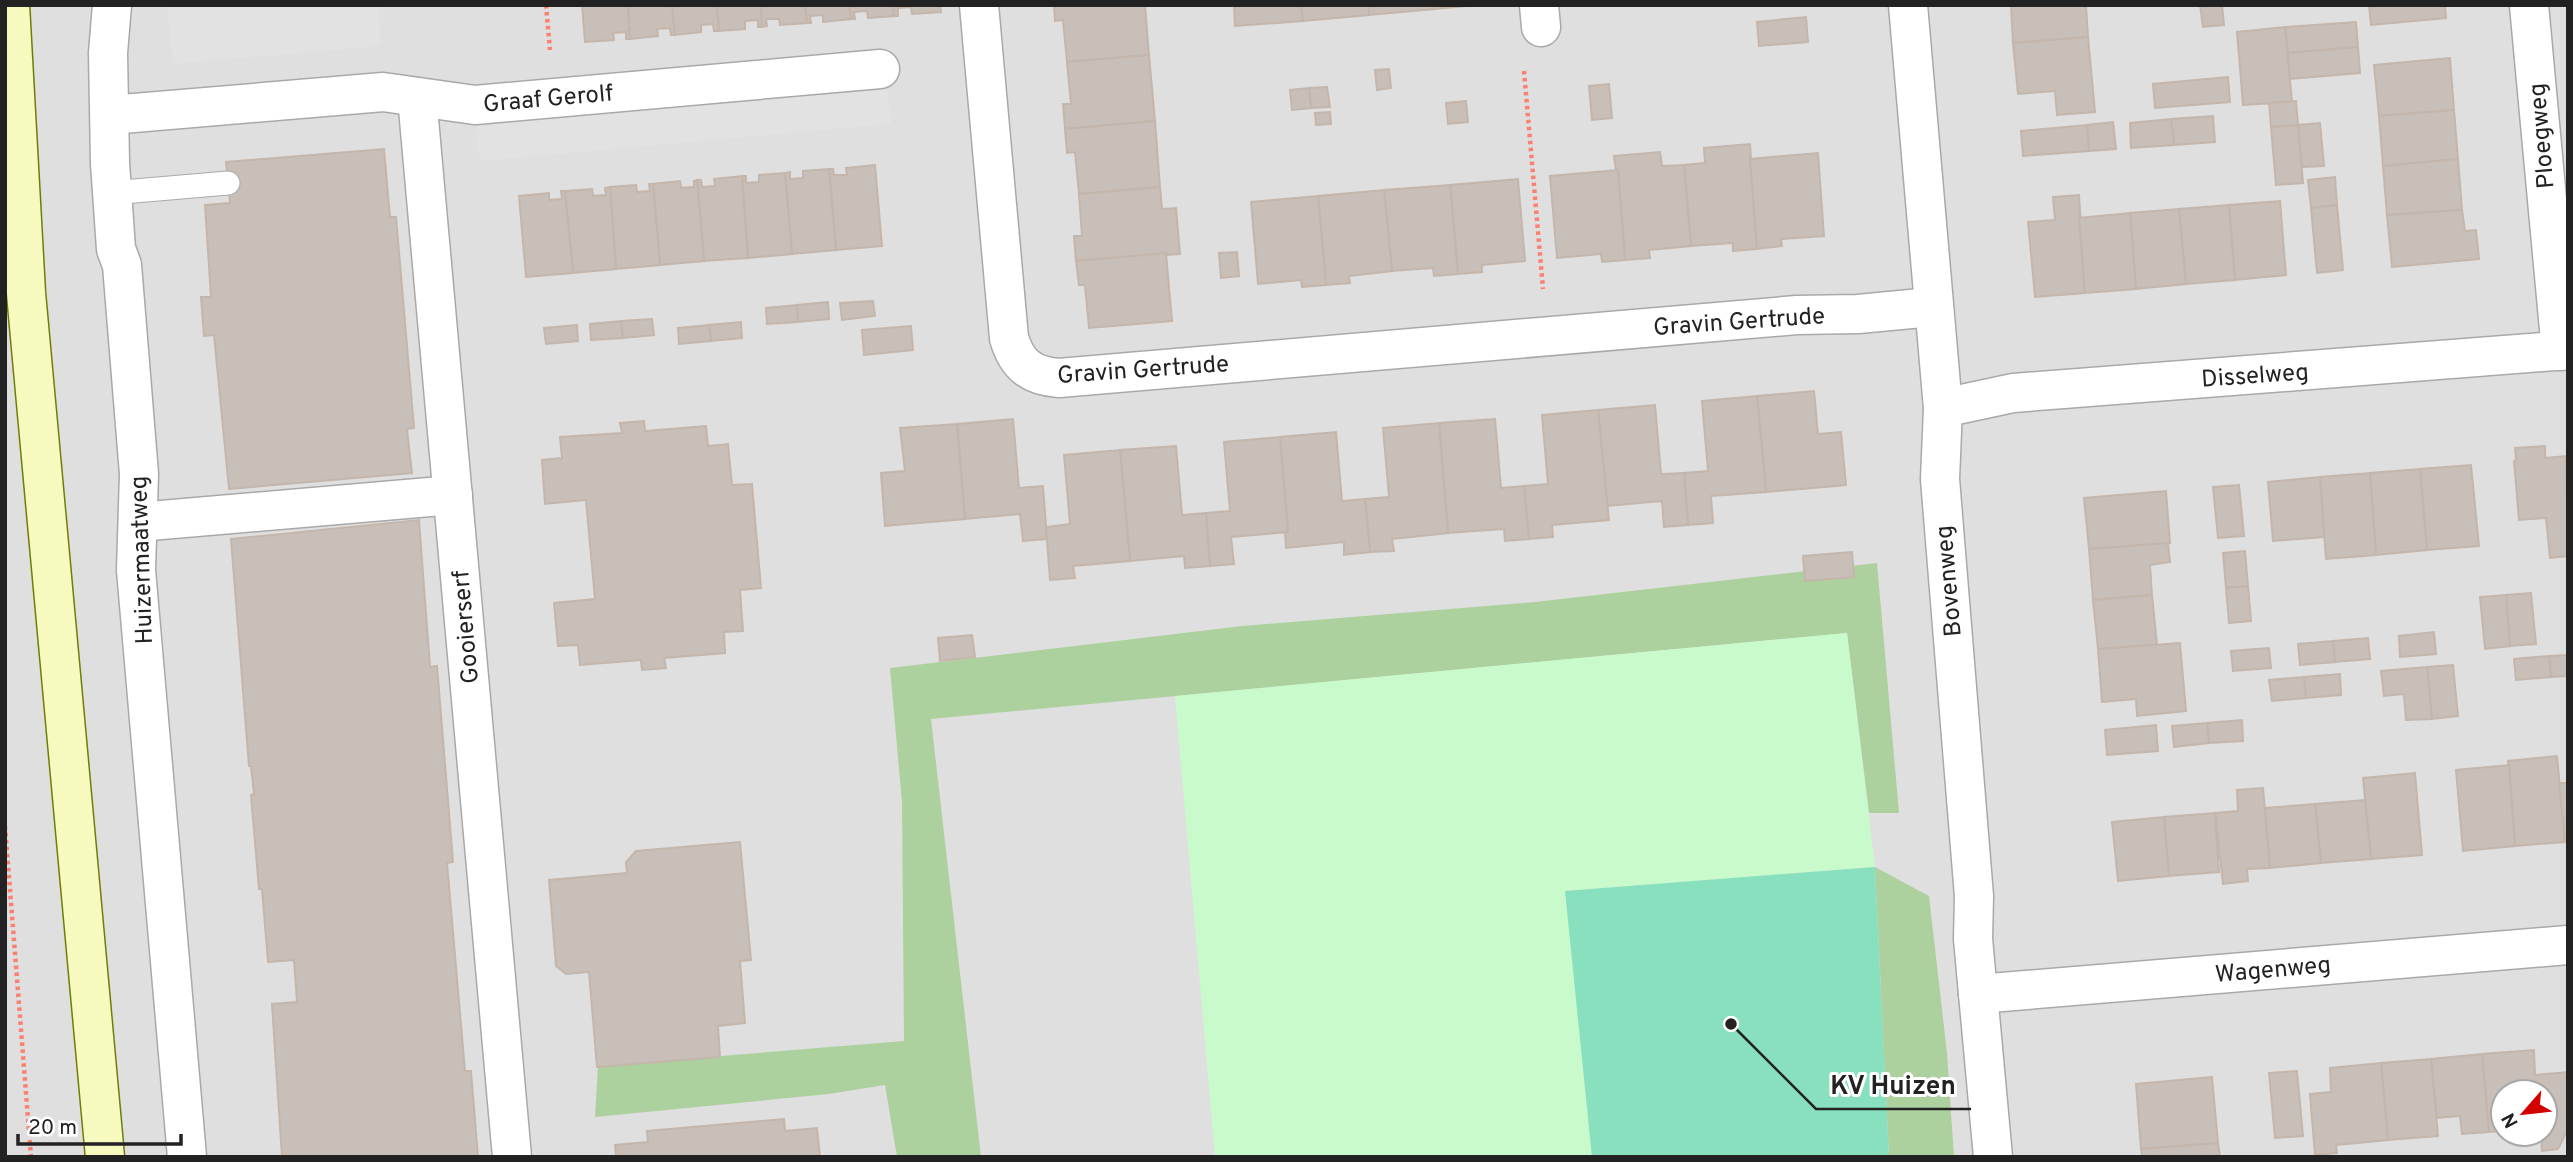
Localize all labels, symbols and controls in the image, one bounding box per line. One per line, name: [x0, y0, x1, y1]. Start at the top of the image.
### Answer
street label: Graaf Gerolf: [482, 79, 614, 121]
street label: Ploegweg: [2523, 82, 2563, 190]
street label: Gravin Gertrude: [1652, 302, 1826, 344]
street label: Gravin Gertrude: [1056, 350, 1230, 392]
street label: Disselweg: [2200, 358, 2310, 396]
street label: Huizermaatweg: [125, 475, 161, 645]
street label: Bovenweg: [1930, 524, 1970, 638]
street label: Gooierserf: [447, 569, 487, 685]
street label: Wagenweg: [2214, 951, 2332, 991]
callout: KV Huizen: [1816, 1062, 1971, 1109]
text: KV Huizen: [1830, 1071, 1956, 1104]
north arrow: [2489, 1078, 2559, 1148]
scale bar: [18, 1102, 180, 1146]
text: N: [2497, 1108, 2525, 1132]
text: 20 m: [28, 1115, 77, 1142]

